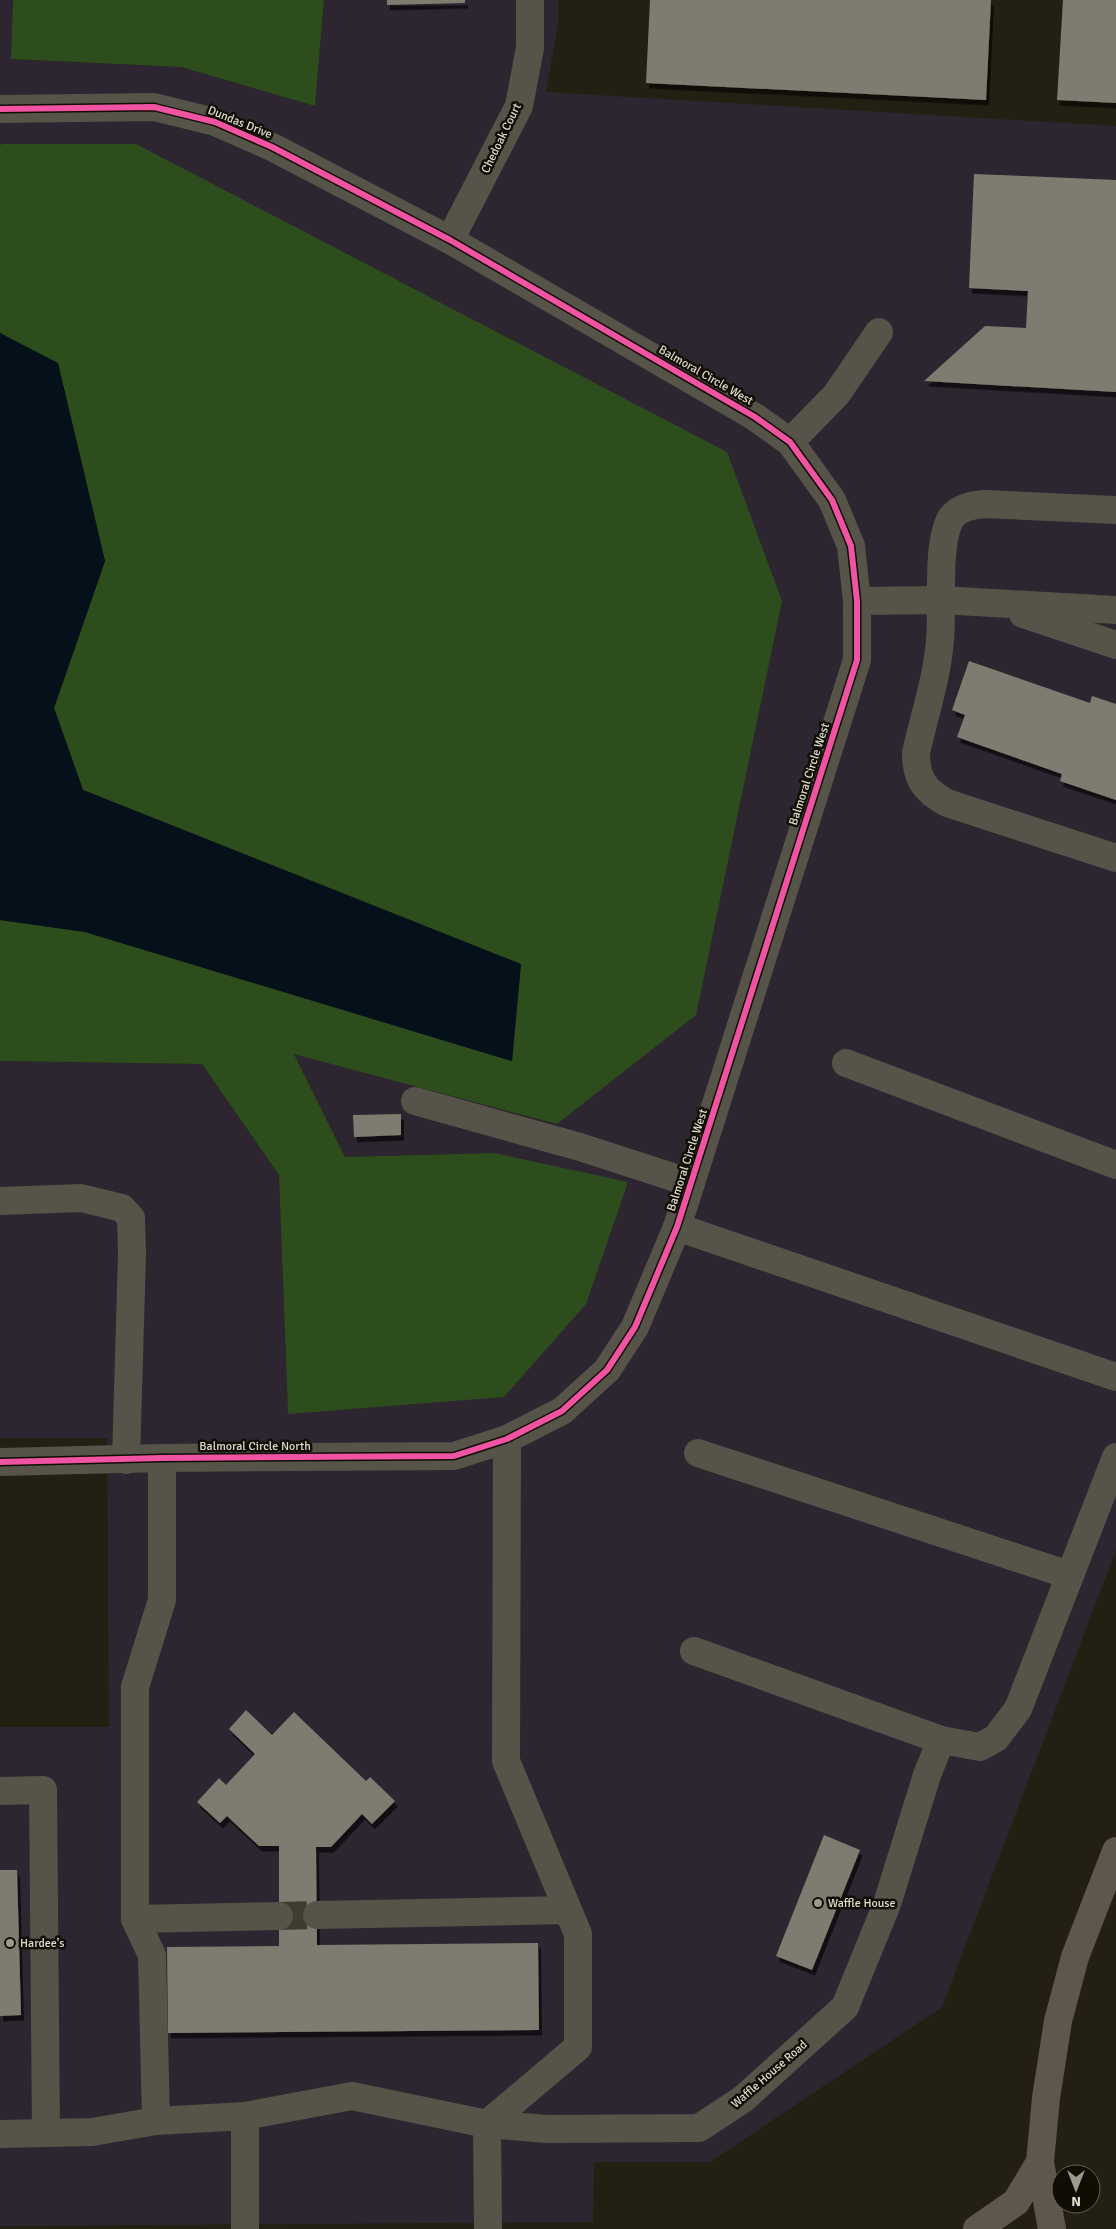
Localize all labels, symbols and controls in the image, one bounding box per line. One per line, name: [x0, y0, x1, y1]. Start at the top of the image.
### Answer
street label: Chedoak Court: [478, 101, 525, 176]
street label: Dundas Drive: [205, 103, 274, 142]
street label: Balmoral Circle West: [656, 342, 756, 409]
street label: Balmoral Circle West: [786, 721, 833, 827]
street label: Balmoral Circle West: [664, 1107, 711, 1213]
street label: Balmoral Circle North: [199, 1439, 311, 1454]
place label: Waffle House: [828, 1896, 896, 1911]
marker: Waffle House: [812, 1897, 824, 1909]
place label: Hardee's: [20, 1936, 65, 1951]
marker: Hardee's: [4, 1937, 16, 1949]
street label: Waffle House Road: [728, 2037, 810, 2112]
north arrow: [1051, 2164, 1101, 2214]
text: N: [1071, 2193, 1081, 2210]

